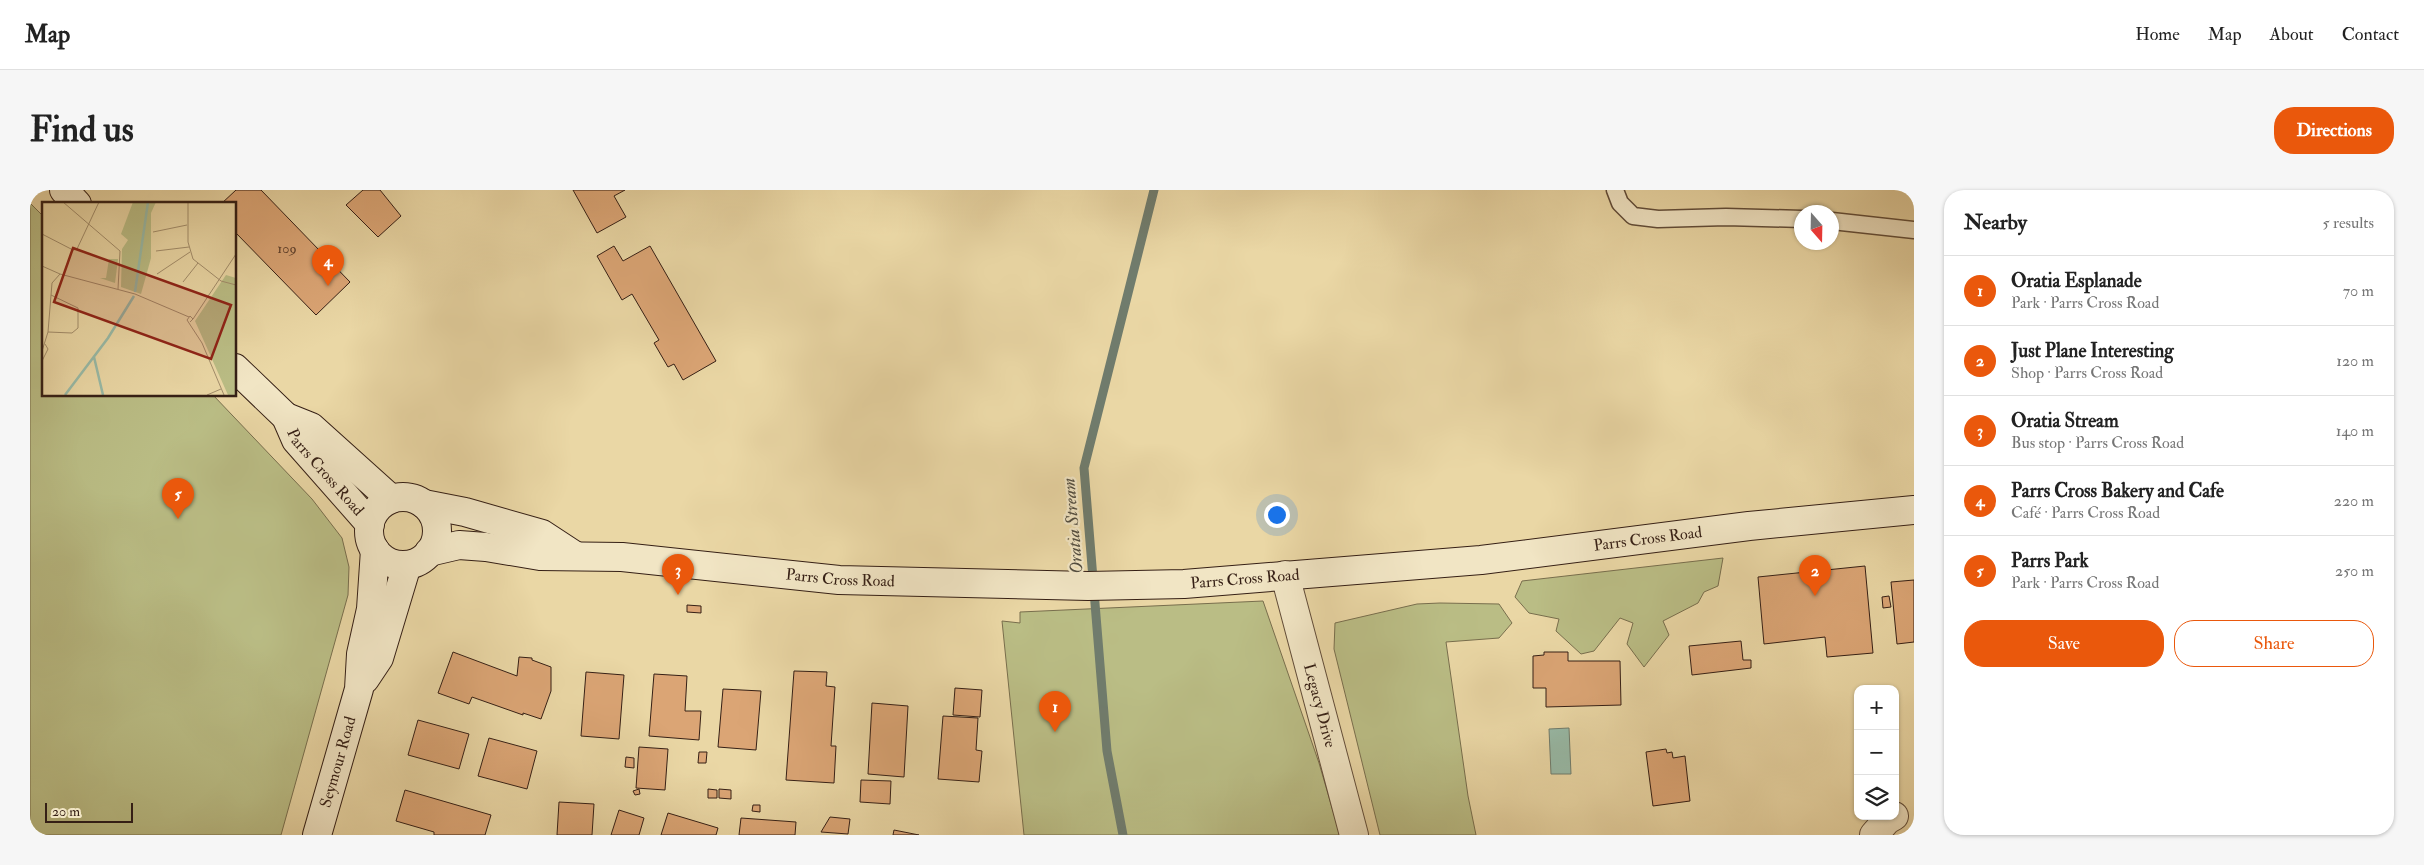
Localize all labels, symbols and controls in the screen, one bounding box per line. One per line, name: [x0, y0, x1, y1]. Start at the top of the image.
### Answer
text: Map: [25, 19, 70, 50]
text: Home: [2135, 23, 2180, 46]
text: Map: [2208, 23, 2242, 46]
text: About: [2270, 23, 2314, 46]
text: Contact: [2342, 23, 2399, 46]
button: Directions: [2274, 107, 2394, 154]
text: Find us: [30, 108, 134, 152]
inset map: [42, 202, 236, 396]
north arrow: [1794, 205, 1839, 250]
text: Nearby: [1964, 209, 2027, 236]
text: 5 results: [2323, 213, 2374, 233]
house number: 109: [277, 240, 297, 257]
pin: 4: [312, 245, 344, 286]
text: Oratia Esplanade: [2011, 269, 2142, 293]
text: 1: [1977, 281, 1983, 301]
text: 70 m: [2343, 281, 2374, 301]
text: Park · Parrs Cross Road: [2011, 293, 2159, 313]
text: Just Plane Interesting: [2011, 339, 2174, 363]
text: 2: [1976, 351, 1984, 371]
text: 120 m: [2336, 351, 2374, 371]
text: Shop · Parrs Cross Road: [2011, 363, 2163, 383]
text: Oratia Stream: [2011, 409, 2119, 433]
text: 3: [1977, 421, 1983, 441]
text: 140 m: [2336, 421, 2374, 441]
street label: Parrs Cross Road: [282, 425, 368, 520]
text: Bus stop · Parrs Cross Road: [2011, 433, 2184, 453]
water label: Oratia Stream: [1057, 477, 1089, 575]
pin: 5: [162, 478, 194, 519]
text: Parrs Cross Bakery and Cafe: [2011, 479, 2224, 503]
text: 4: [1976, 491, 1984, 511]
text: 220 m: [2334, 491, 2374, 511]
your location: [1264, 502, 1290, 528]
text: Café · Parrs Cross Road: [2011, 503, 2160, 523]
street label: Parrs Cross Road: [1592, 522, 1703, 556]
text: Parrs Park: [2011, 549, 2089, 573]
pin: 3: [662, 554, 694, 595]
pin: 2: [1799, 555, 1831, 596]
text: 5: [1976, 561, 1984, 581]
text: 250 m: [2335, 561, 2374, 581]
street label: Parrs Cross Road: [785, 564, 895, 591]
street label: Parrs Cross Road: [1190, 565, 1300, 593]
text: Park · Parrs Cross Road: [2011, 573, 2159, 593]
button: Save: [1964, 620, 2164, 667]
button: Share: [2174, 620, 2374, 667]
street label: Legacy Drive: [1299, 661, 1340, 750]
map controls: [1854, 685, 1899, 820]
button: +: [1854, 685, 1899, 730]
pin: 1: [1039, 691, 1071, 732]
street label: Seymour Road: [315, 714, 361, 810]
button: −: [1854, 730, 1899, 775]
button: layers: [1854, 775, 1899, 820]
scale bar: [45, 800, 132, 823]
text: 20 m: [52, 803, 80, 820]

